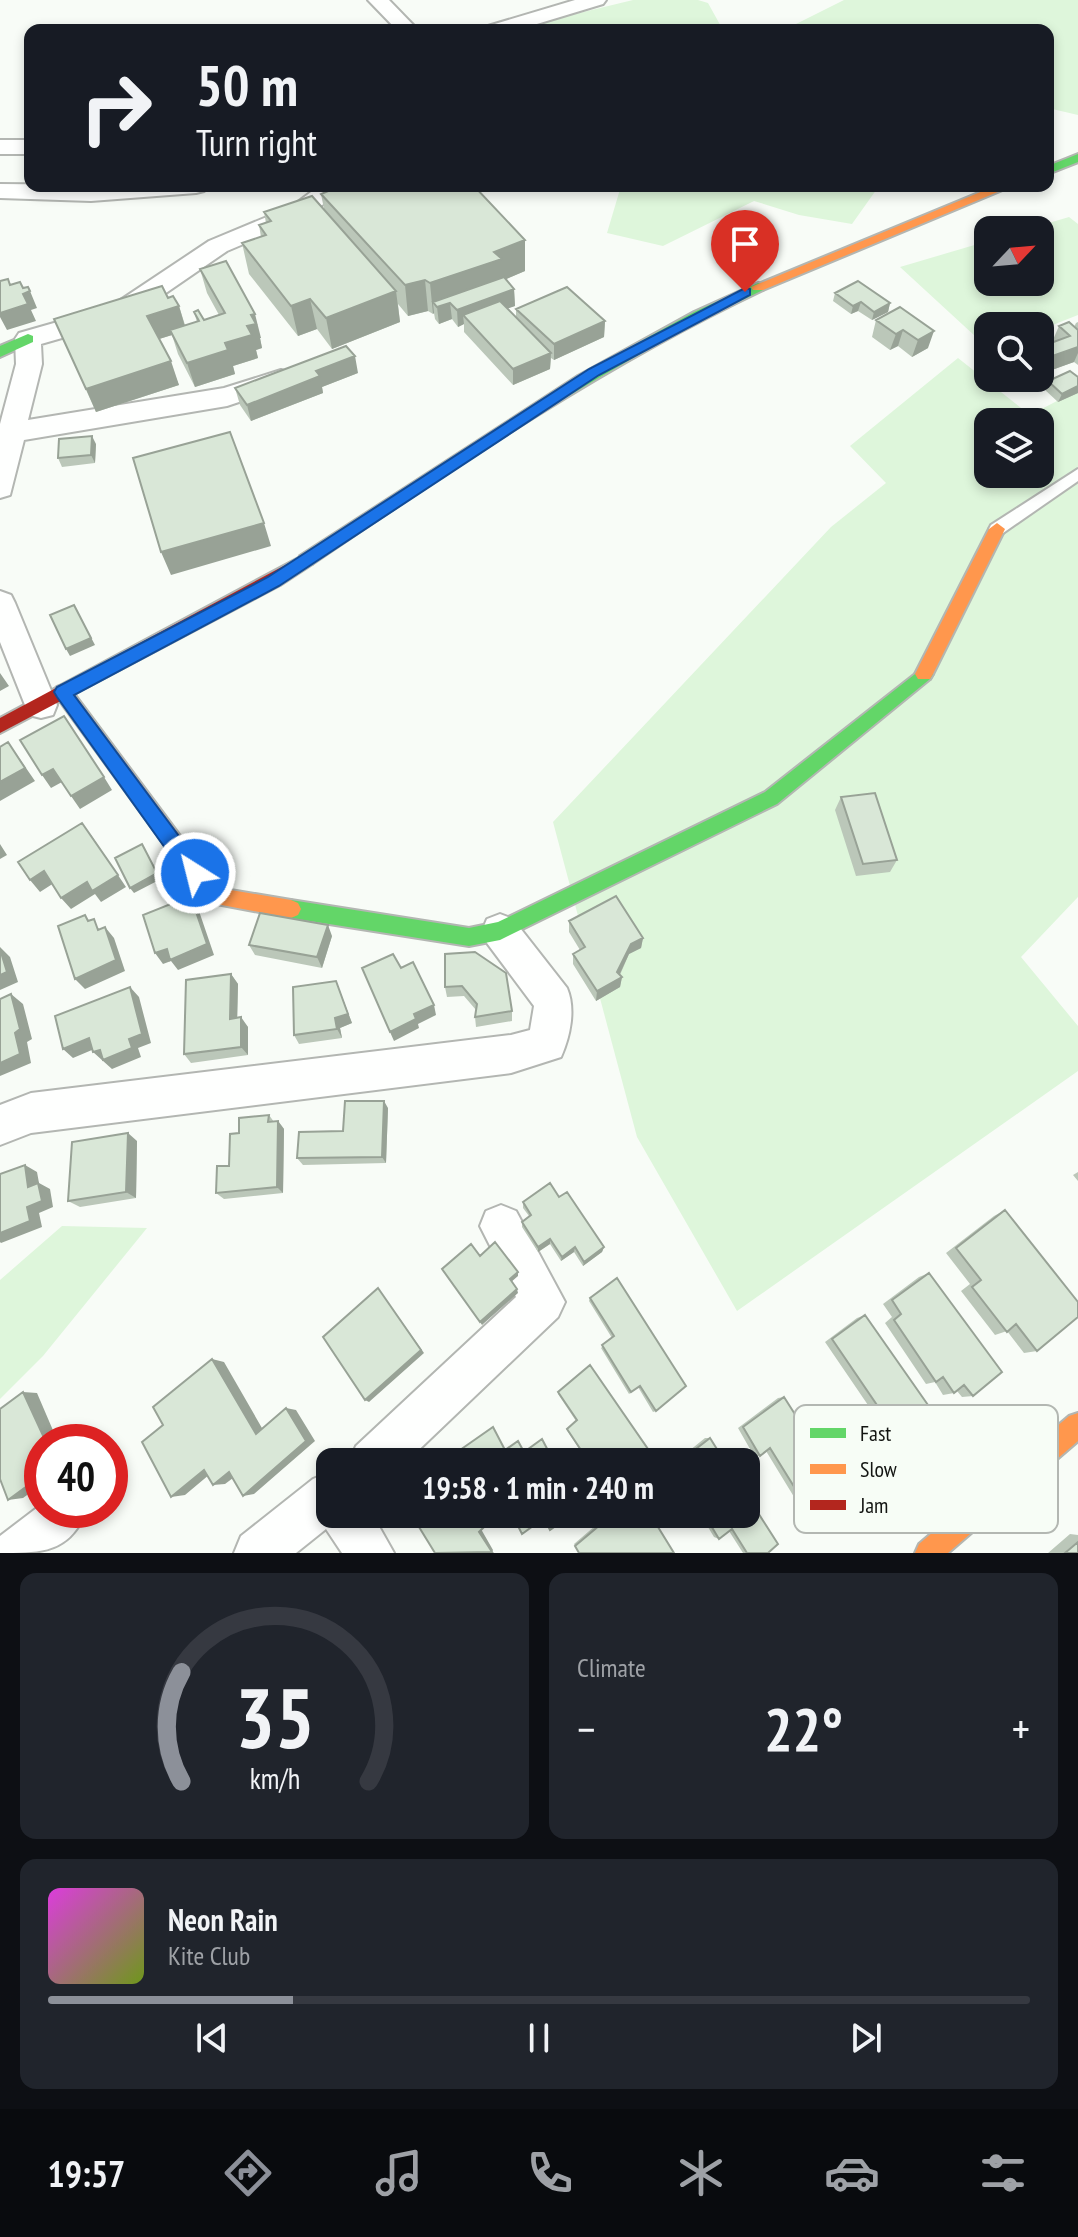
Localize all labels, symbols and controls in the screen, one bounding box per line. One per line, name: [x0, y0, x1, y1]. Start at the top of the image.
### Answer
text: 50 m: [196, 49, 298, 121]
icon: right: [64, 56, 168, 160]
text: Turn right: [196, 119, 317, 166]
pin: [711, 210, 779, 292]
north arrow: [974, 216, 1054, 296]
map controls: [974, 216, 1054, 488]
icon: arrive: [723, 222, 767, 266]
button: search: [974, 312, 1054, 392]
button: layers: [974, 408, 1054, 488]
position arrow: [153, 831, 237, 915]
legend: [794, 1405, 1058, 1533]
text: Fast: [860, 1419, 891, 1447]
speed limit sign: 40: [24, 1424, 128, 1528]
text: Slow: [860, 1455, 897, 1483]
text: 19:58 · 1 min · 240 m: [422, 1468, 654, 1507]
text: Jam: [859, 1491, 888, 1519]
text: Climate: [577, 1651, 646, 1684]
text: 35: [235, 1663, 314, 1771]
text: 22°: [764, 1690, 843, 1768]
text: −: [577, 1700, 595, 1757]
text: +: [1012, 1700, 1030, 1757]
text: km/h: [249, 1760, 300, 1797]
text: Neon Rain: [168, 1900, 278, 1939]
text: Kite Club: [168, 1939, 250, 1972]
icon: previous: [190, 2016, 234, 2060]
icon: pause: [517, 2016, 561, 2060]
icon: next: [844, 2016, 888, 2060]
icon: directions: [220, 2145, 276, 2201]
icon: music: [371, 2145, 427, 2201]
icon: phone: [522, 2145, 578, 2201]
icon: climate: [673, 2145, 729, 2201]
icon: car: [824, 2145, 880, 2201]
icon: filters: [975, 2145, 1031, 2201]
text: 19:57: [47, 2150, 125, 2197]

